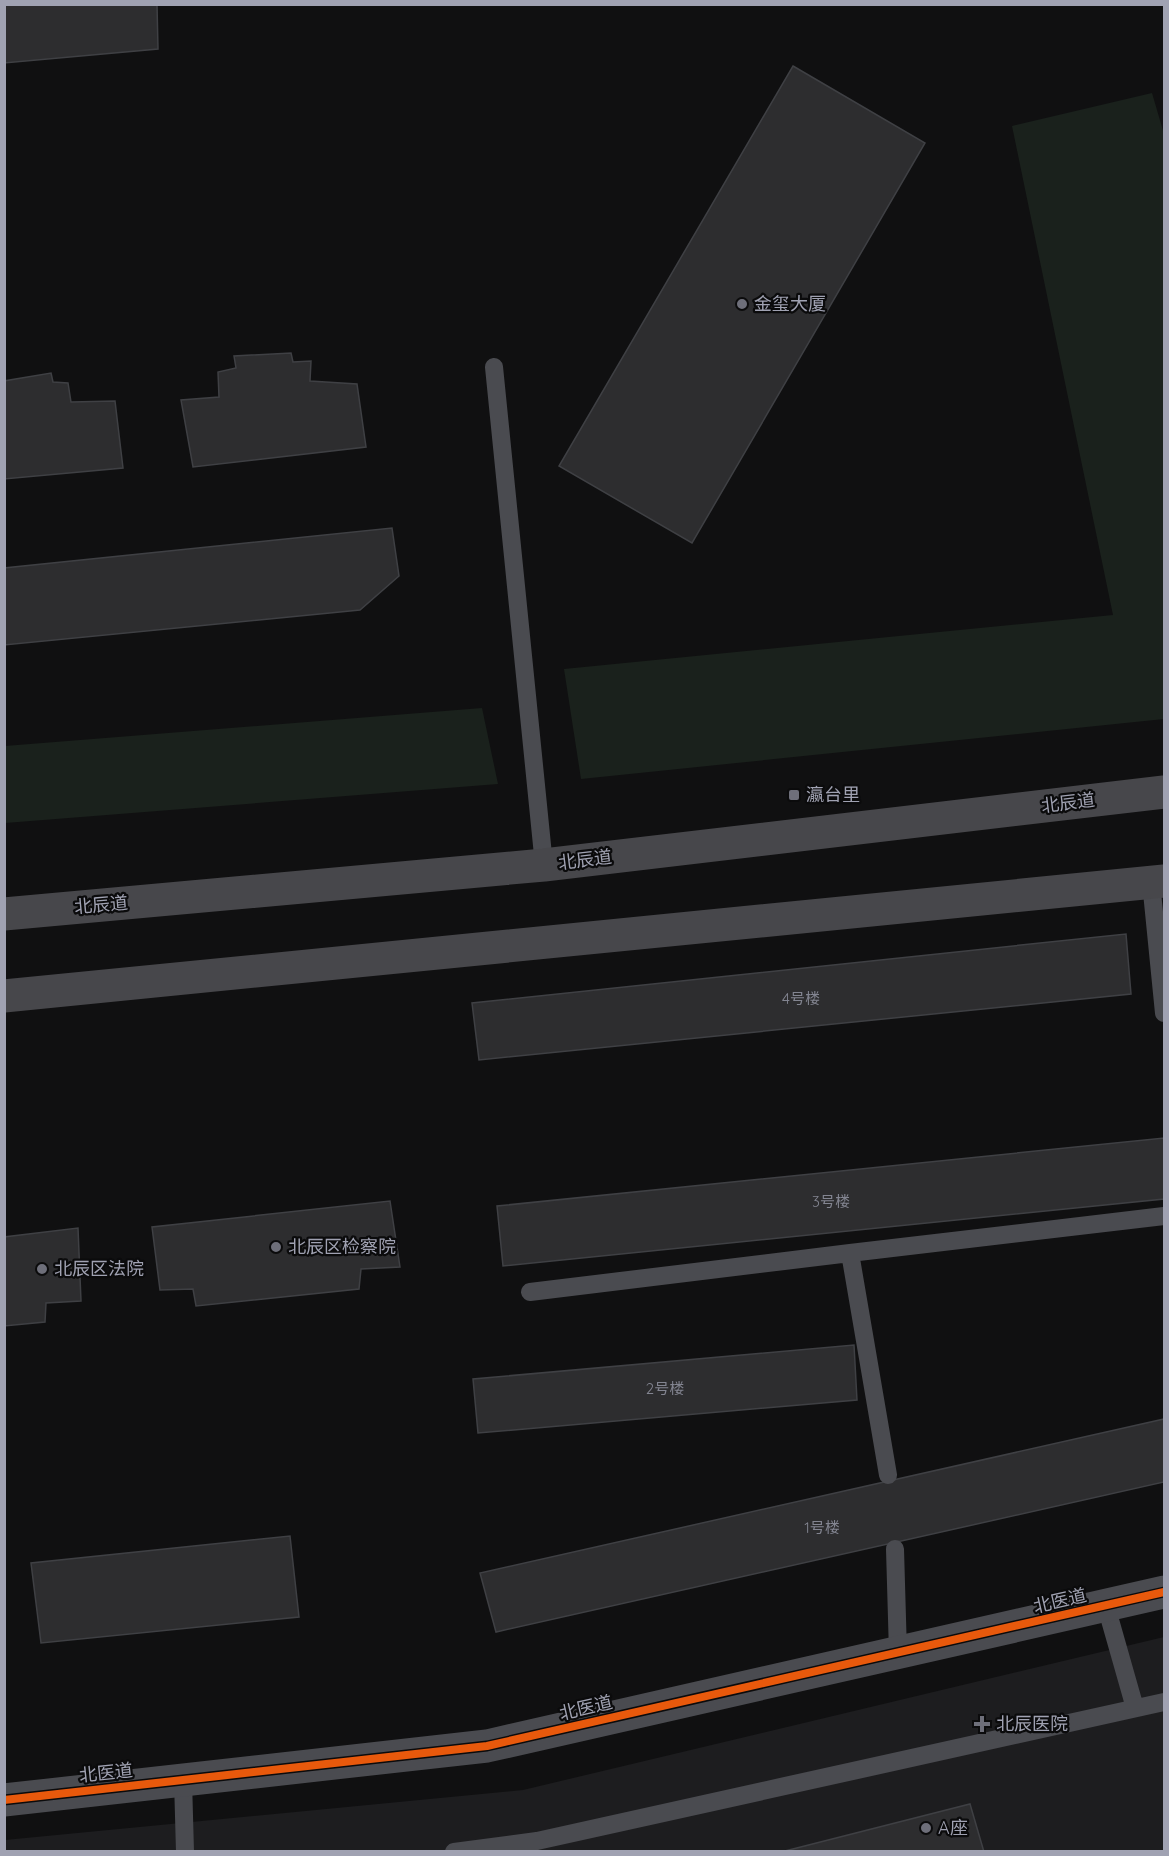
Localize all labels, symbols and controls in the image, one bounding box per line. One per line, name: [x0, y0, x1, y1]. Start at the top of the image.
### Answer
place label: 金玺大厦: [754, 292, 826, 315]
marker: 金玺大厦: [735, 297, 749, 311]
place label: 瀛台里: [806, 783, 860, 806]
marker: 瀛台里: [787, 788, 801, 802]
street label: 北辰道: [1040, 788, 1096, 817]
street label: 北辰道: [557, 845, 613, 874]
street label: 北辰道: [73, 891, 129, 918]
house number: 4号楼: [782, 989, 820, 1008]
house number: 3号楼: [812, 1192, 850, 1211]
place label: 北辰区检察院: [288, 1235, 396, 1258]
marker: 北辰区检察院: [269, 1240, 283, 1254]
place label: 北辰区法院: [54, 1257, 144, 1280]
marker: 北辰区法院: [35, 1262, 49, 1276]
house number: 2号楼: [646, 1379, 684, 1398]
house number: 1号楼: [804, 1518, 840, 1537]
street label: 北医道: [1031, 1583, 1089, 1618]
street label: 北医道: [557, 1690, 615, 1725]
place label: 北辰医院: [996, 1712, 1068, 1735]
marker: 北辰医院: [973, 1715, 991, 1733]
street label: 北医道: [78, 1758, 134, 1787]
place label: A座: [938, 1816, 968, 1839]
marker: A座: [919, 1821, 933, 1835]

